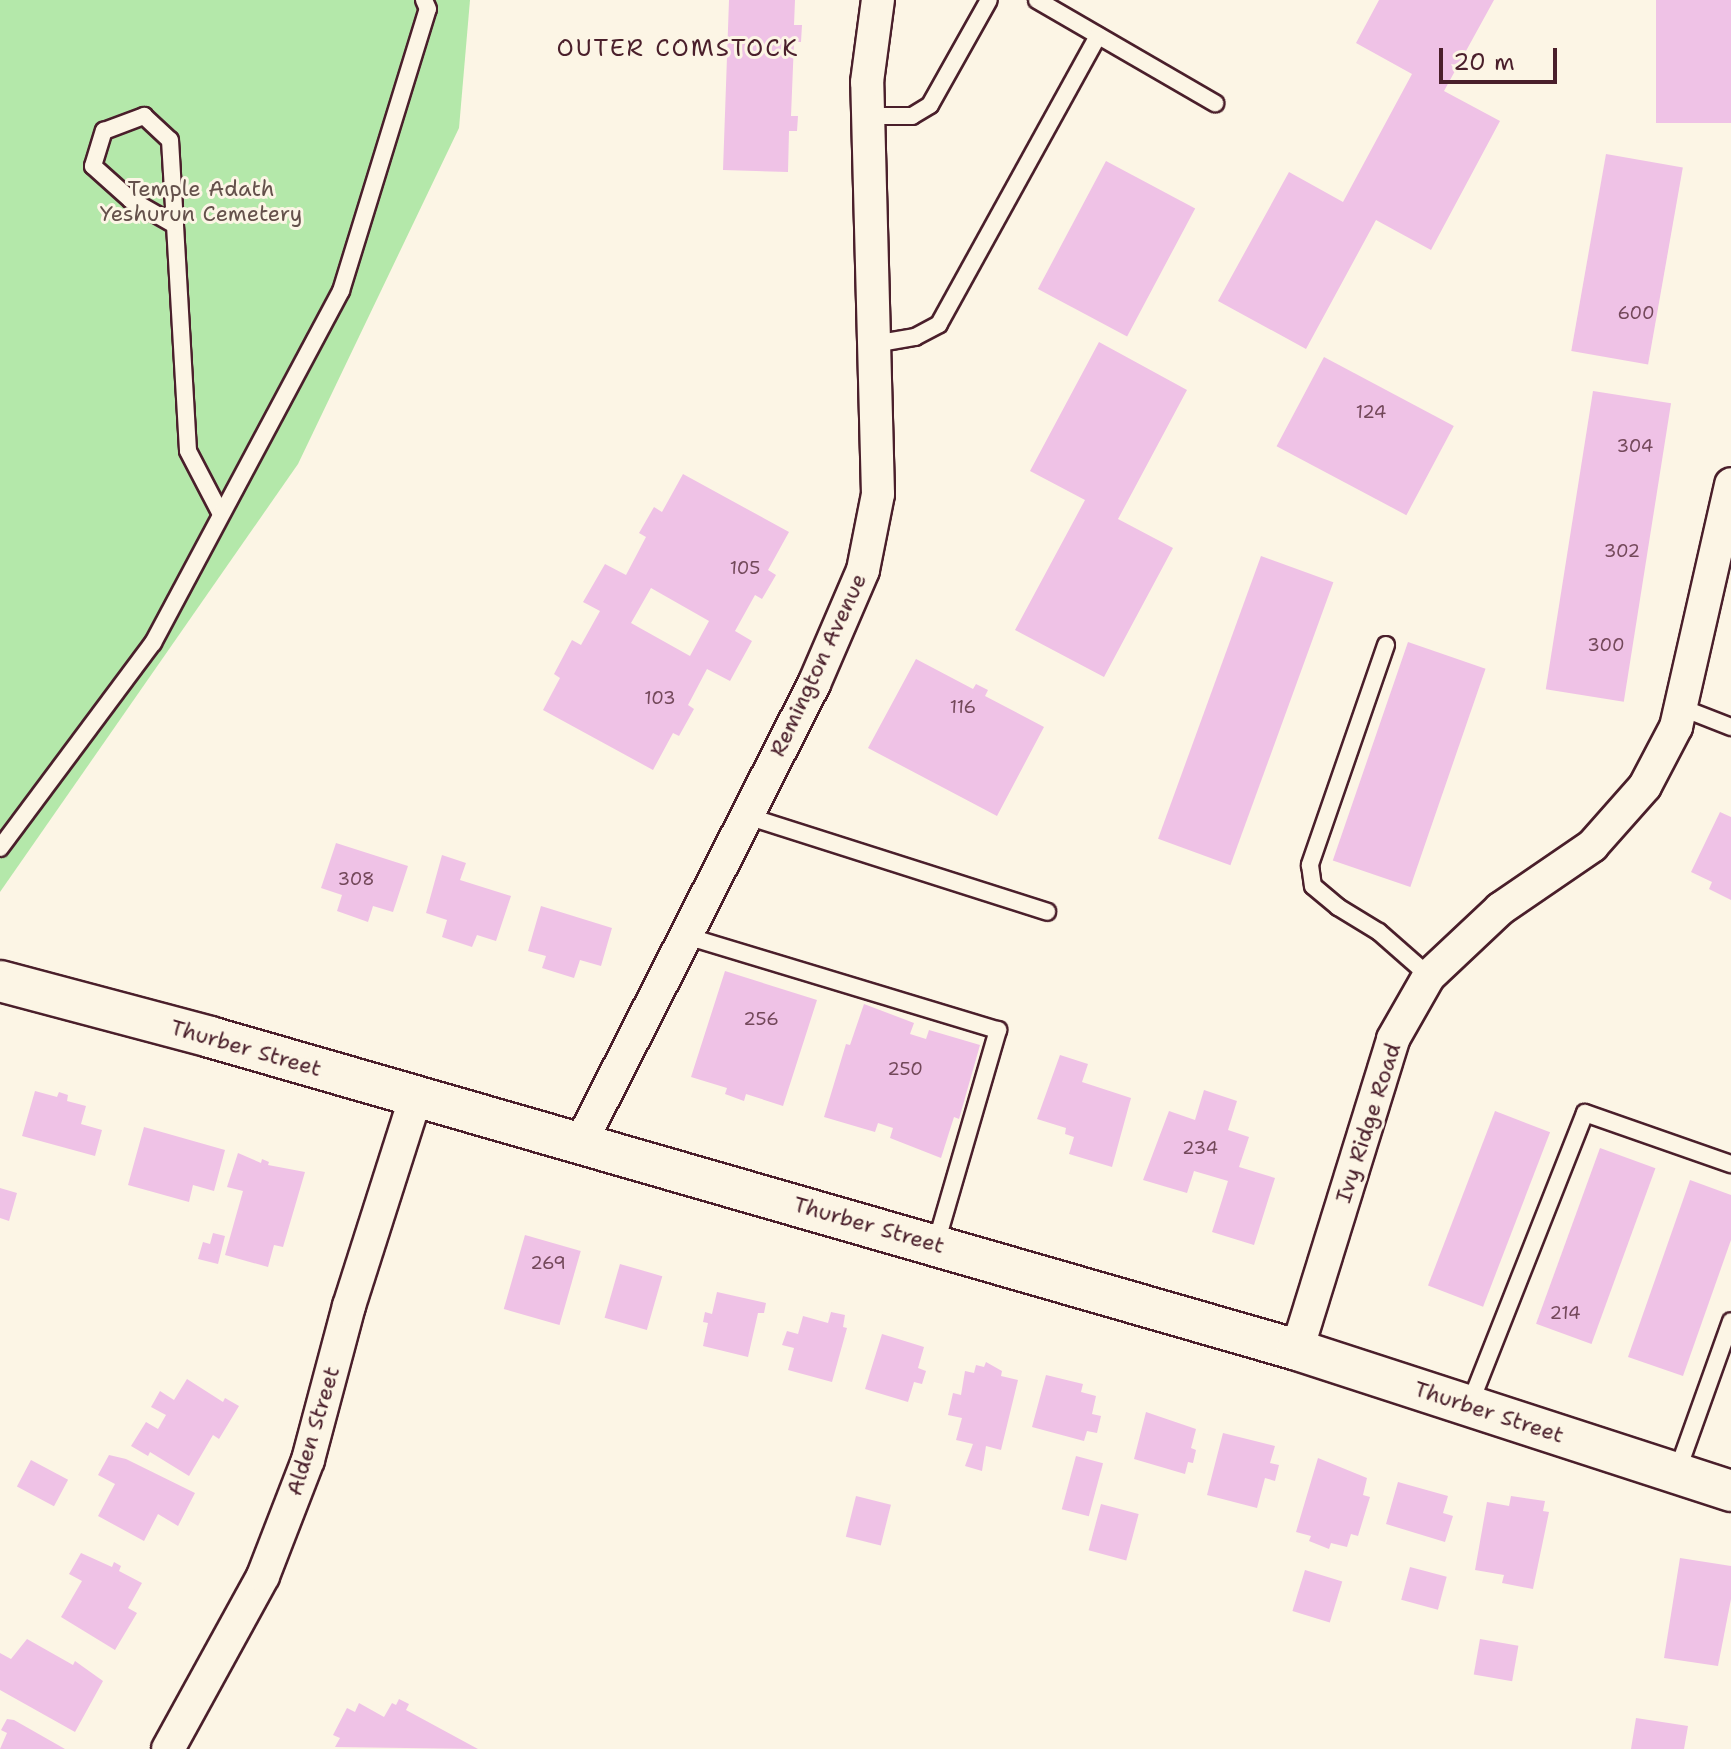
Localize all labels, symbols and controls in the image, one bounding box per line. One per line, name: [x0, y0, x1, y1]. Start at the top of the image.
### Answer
scale bar: [1443, 32, 1561, 82]
district label: OUTER COMSTOCK: [557, 35, 799, 63]
text: 20 m: [1453, 46, 1515, 78]
park label: Temple Adath Yeshurun Cemetery: [100, 175, 302, 226]
house number: 600: [1617, 302, 1655, 324]
house number: 124: [1356, 401, 1386, 423]
house number: 304: [1617, 435, 1653, 457]
house number: 302: [1604, 540, 1640, 562]
house number: 105: [730, 557, 760, 579]
street label: Remington Avenue: [764, 569, 872, 761]
house number: 300: [1587, 634, 1625, 656]
house number: 103: [644, 687, 676, 709]
house number: 116: [950, 696, 976, 718]
house number: 308: [337, 868, 375, 890]
house number: 256: [743, 1008, 779, 1030]
street label: Thurber Street: [167, 1014, 325, 1082]
street label: Ivy Ridge Road: [1330, 1040, 1406, 1206]
house number: 250: [887, 1058, 923, 1080]
house number: 234: [1182, 1137, 1218, 1159]
street label: Thurber Street: [790, 1191, 948, 1259]
house number: 269: [530, 1252, 566, 1274]
house number: 214: [1549, 1302, 1581, 1324]
street label: Alden Street: [281, 1363, 345, 1499]
street label: Thurber Street: [1411, 1375, 1567, 1449]

